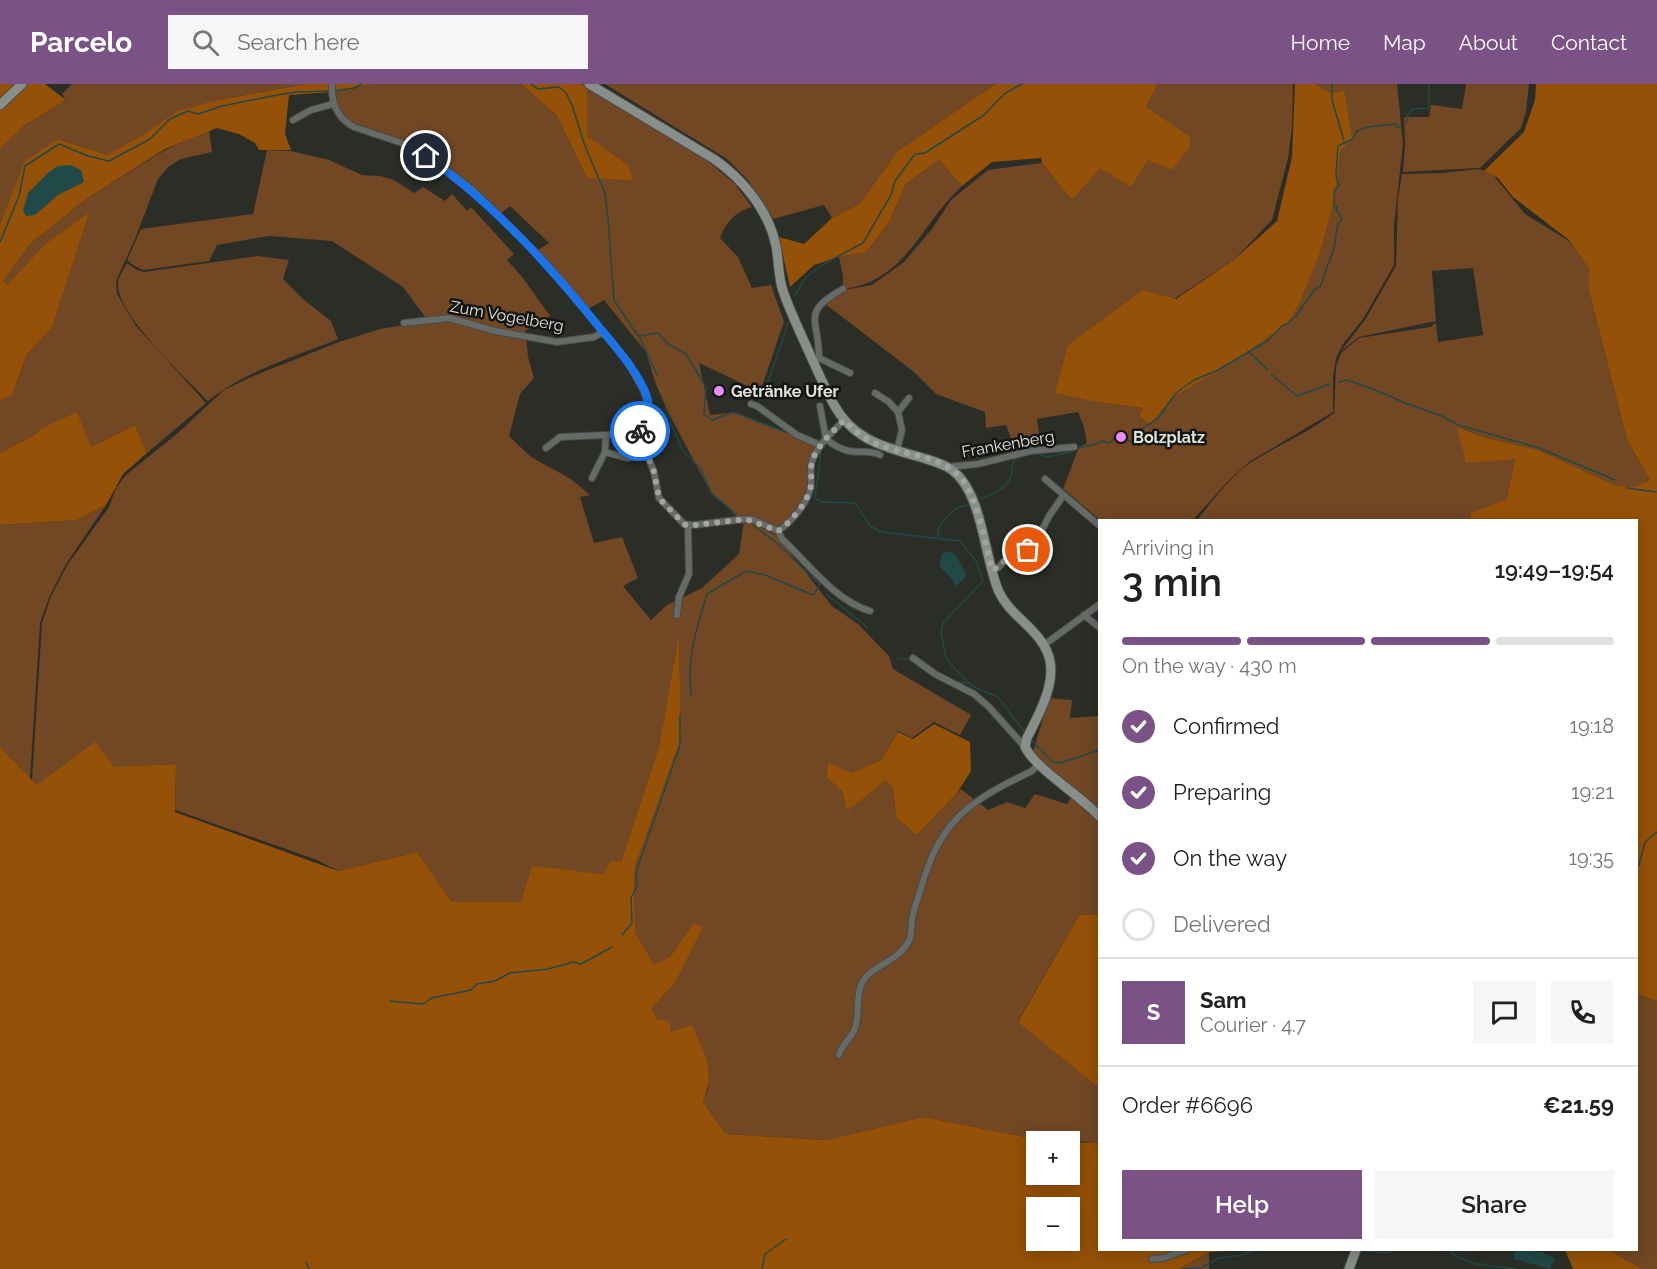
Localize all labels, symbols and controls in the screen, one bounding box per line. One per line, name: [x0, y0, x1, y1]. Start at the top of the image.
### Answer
search box: [168, 15, 588, 69]
text: Parcelo: [30, 26, 132, 59]
icon: search: [189, 26, 222, 59]
text: Search here: [237, 29, 359, 55]
text: Home: [1291, 30, 1350, 55]
text: Map: [1383, 30, 1426, 55]
text: About: [1459, 30, 1518, 55]
text: Contact: [1551, 30, 1627, 55]
pin: [400, 130, 451, 181]
icon: home: [409, 139, 442, 172]
street label: Zum Vogelberg: [449, 297, 565, 335]
place label: Getränke Ufer: [731, 382, 839, 401]
marker: Getränke Ufer: [712, 384, 726, 398]
courier: [610, 401, 670, 461]
icon: bike: [624, 415, 657, 448]
street label: Frankenberg: [960, 427, 1056, 461]
place label: Bolzplatz: [1133, 428, 1205, 447]
marker: Bolzplatz: [1114, 430, 1128, 444]
pin: [1002, 524, 1053, 575]
icon: bag: [1011, 533, 1044, 566]
text: Arriving in: [1122, 536, 1214, 560]
text: 19:49–19:54: [1495, 557, 1614, 583]
text: 3 min: [1122, 559, 1222, 605]
text: On the way · 430 m: [1122, 654, 1297, 678]
icon: check: [1122, 710, 1155, 743]
text: Confirmed: [1173, 713, 1280, 739]
text: 19:18: [1570, 714, 1614, 738]
icon: check: [1122, 776, 1155, 809]
text: Preparing: [1173, 779, 1271, 805]
text: 19:21: [1571, 780, 1614, 804]
icon: check: [1122, 842, 1155, 875]
text: On the way: [1173, 845, 1287, 871]
text: 19:35: [1568, 846, 1614, 870]
text: Delivered: [1173, 911, 1271, 937]
button: chat: [1473, 981, 1536, 1044]
button: phone: [1551, 981, 1614, 1044]
text: Sam: [1200, 987, 1247, 1013]
text: S: [1147, 999, 1160, 1025]
text: Courier · 4.7: [1200, 1013, 1306, 1037]
text: Order #6696: [1122, 1092, 1253, 1118]
text: €21.59: [1543, 1092, 1614, 1118]
map controls: [1026, 1131, 1080, 1251]
button: +: [1026, 1131, 1080, 1185]
button: Help: [1122, 1170, 1362, 1239]
button: Share: [1374, 1170, 1614, 1239]
button: −: [1026, 1197, 1080, 1251]

